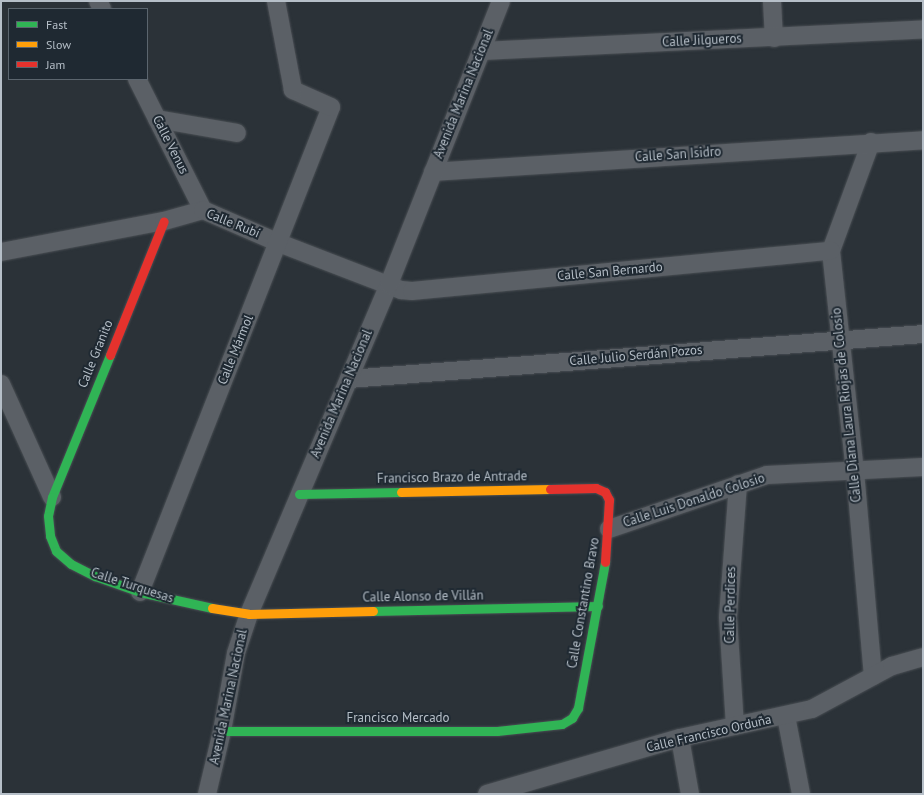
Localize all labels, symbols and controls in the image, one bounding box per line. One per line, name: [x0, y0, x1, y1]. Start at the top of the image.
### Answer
legend: [8, 8, 148, 80]
text: Fast: [46, 17, 67, 32]
street label: Avenida Marina Nacional: [431, 27, 497, 161]
street label: Calle Jilgueros: [662, 31, 742, 51]
text: Slow: [46, 37, 71, 52]
text: Jam: [46, 57, 65, 72]
street label: Calle Venus: [148, 113, 192, 177]
street label: Calle San Isidro: [634, 144, 722, 166]
street label: Calle Rubí: [204, 206, 262, 242]
street label: Calle San Bernardo: [557, 260, 663, 284]
street label: Calle Diana Laura Riojas de Colosio: [829, 307, 865, 503]
street label: Calle Mármol: [215, 313, 257, 387]
street label: Calle Granito: [75, 318, 117, 390]
street label: Avenida Marina Nacional: [308, 327, 376, 461]
street label: Calle Julio Serdán Pozos: [569, 342, 703, 370]
street label: Francisco Brazo de Antrade: [377, 469, 527, 487]
street label: Calle Luis Donaldo Colosio: [621, 471, 767, 531]
street label: Calle Constantino Bravo: [565, 536, 603, 670]
street label: Calle Turquesas: [88, 565, 176, 607]
street label: Calle Perdices: [723, 566, 739, 644]
street label: Calle Alonso de Villán: [362, 588, 484, 606]
street label: Avenida Marina Nacional: [207, 628, 251, 766]
street label: Francisco Mercado: [346, 710, 450, 726]
street label: Calle Francisco Orduña: [645, 712, 773, 756]

